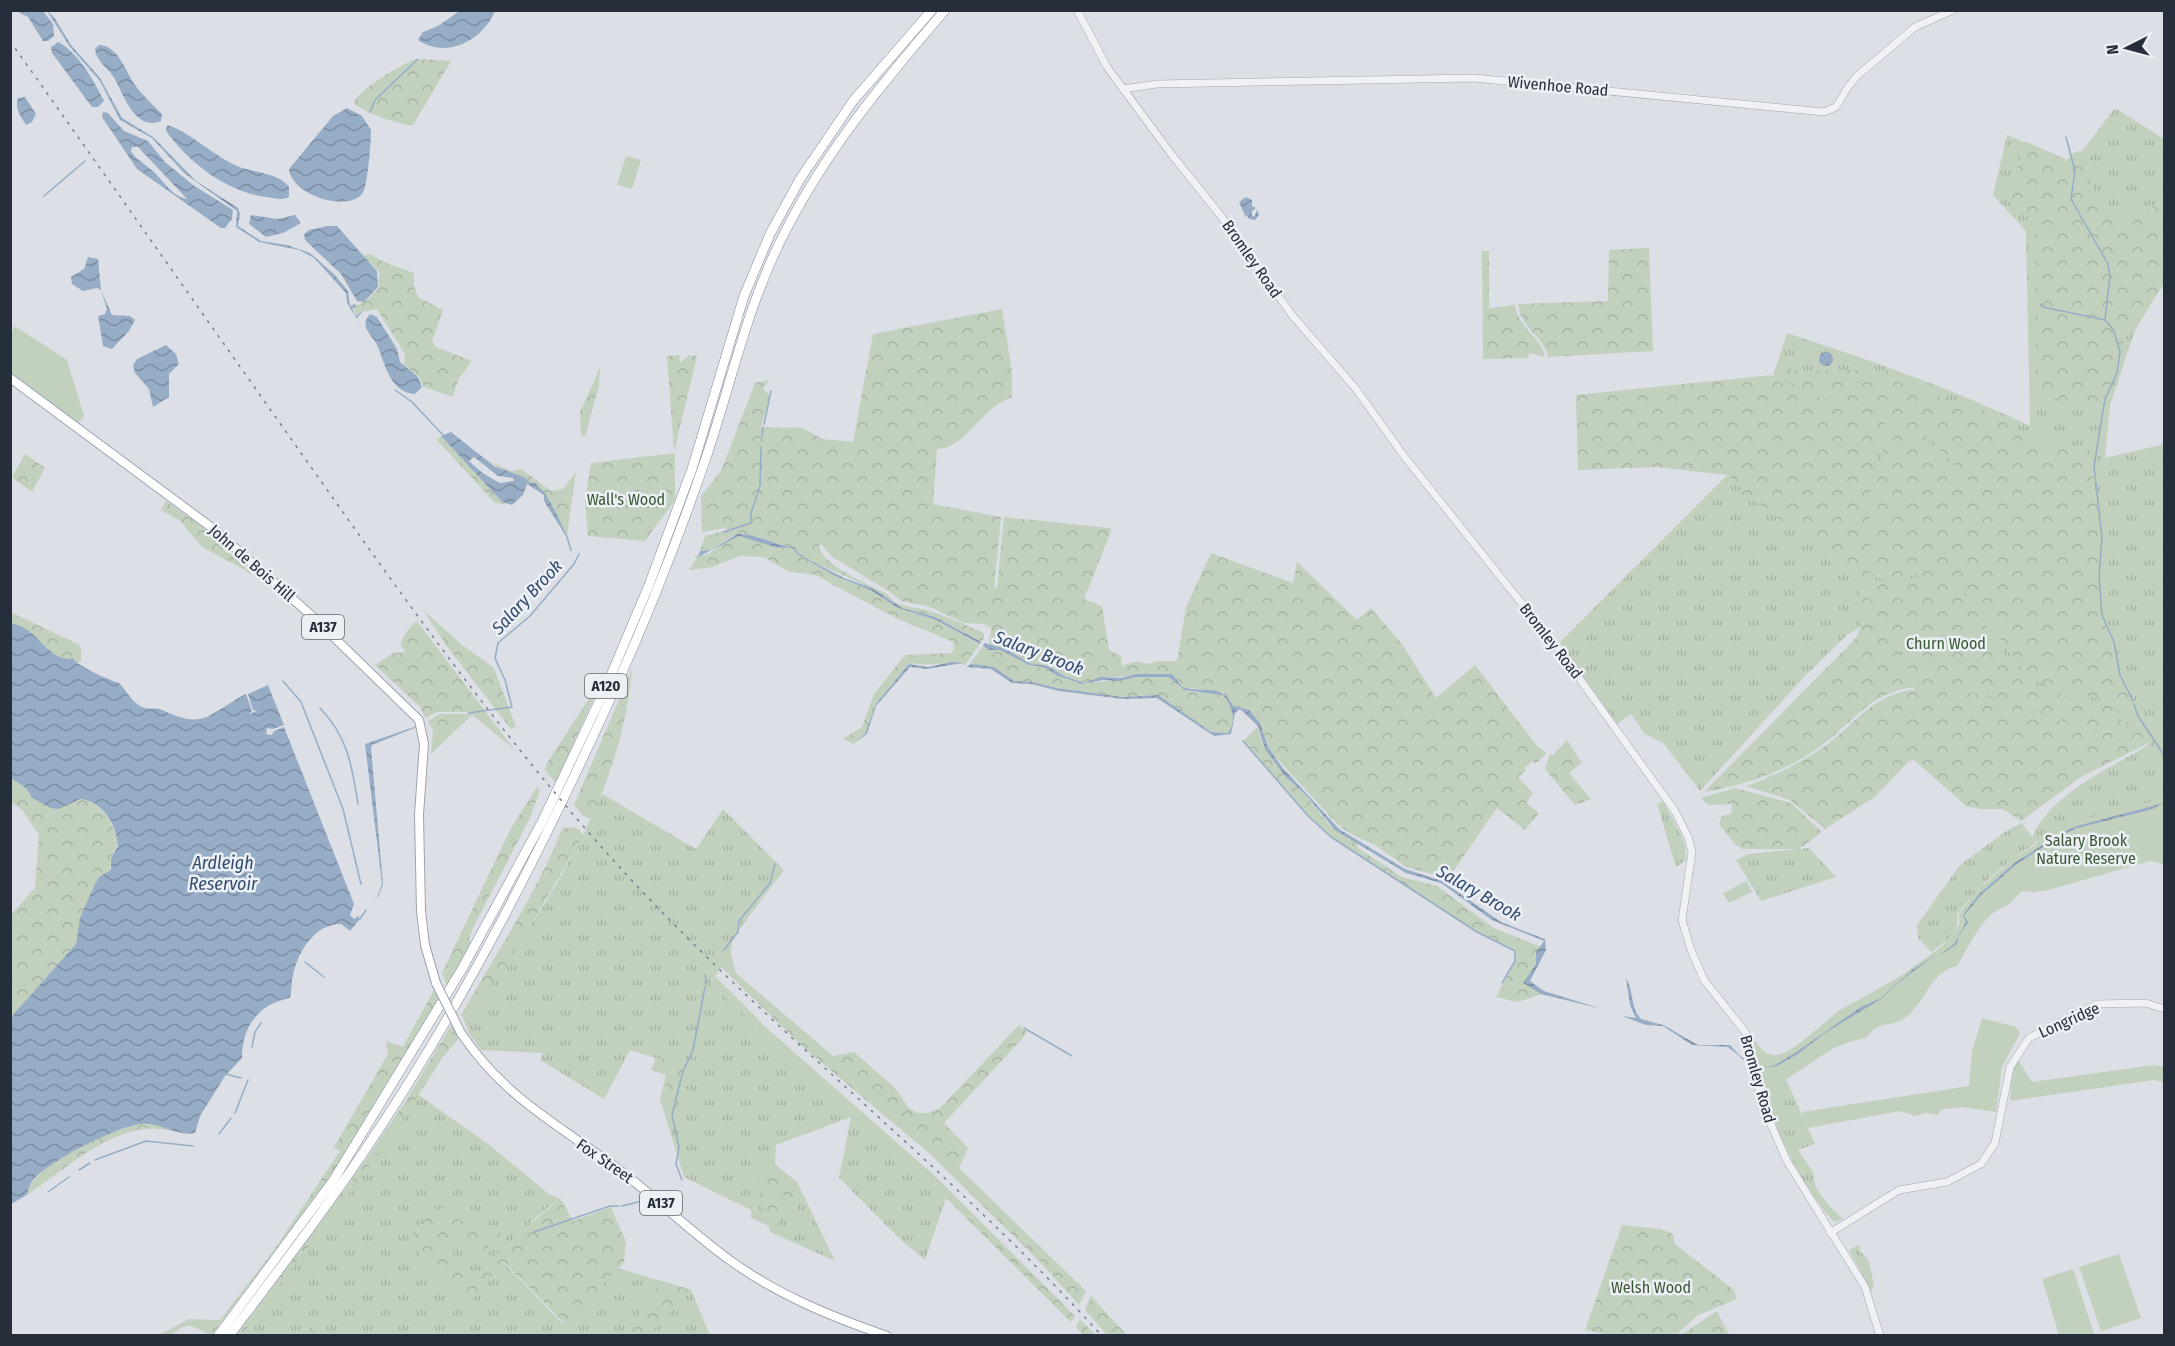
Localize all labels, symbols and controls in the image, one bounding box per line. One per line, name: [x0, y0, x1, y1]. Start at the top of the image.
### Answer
north arrow: [2097, 18, 2157, 78]
text: N: [2103, 44, 2123, 55]
street label: Wivenhoe Road: [1507, 72, 1609, 100]
street label: Bromley Road: [1218, 216, 1286, 302]
park label: Wall's Wood: [587, 490, 665, 509]
street label: John de Bois Hill: [205, 521, 299, 605]
water label: Salary Brook: [486, 555, 567, 640]
street label: Bromley Road: [1516, 599, 1586, 683]
road number: A137: [302, 615, 344, 639]
water label: Salary Brook: [990, 626, 1087, 680]
park label: Churn Wood: [1906, 634, 1986, 653]
road number: A120: [585, 674, 627, 698]
park label: Salary Brook Nature Reserve: [2036, 831, 2136, 868]
water label: Ardleigh Reservoir: [189, 852, 258, 895]
water label: Salary Brook: [1432, 860, 1525, 926]
street label: Longridge: [2036, 998, 2102, 1042]
street label: Bromley Road: [1736, 1033, 1780, 1125]
street label: Fox Street: [573, 1135, 638, 1188]
road number: A137: [640, 1191, 682, 1215]
park label: Welsh Wood: [1611, 1278, 1691, 1297]

